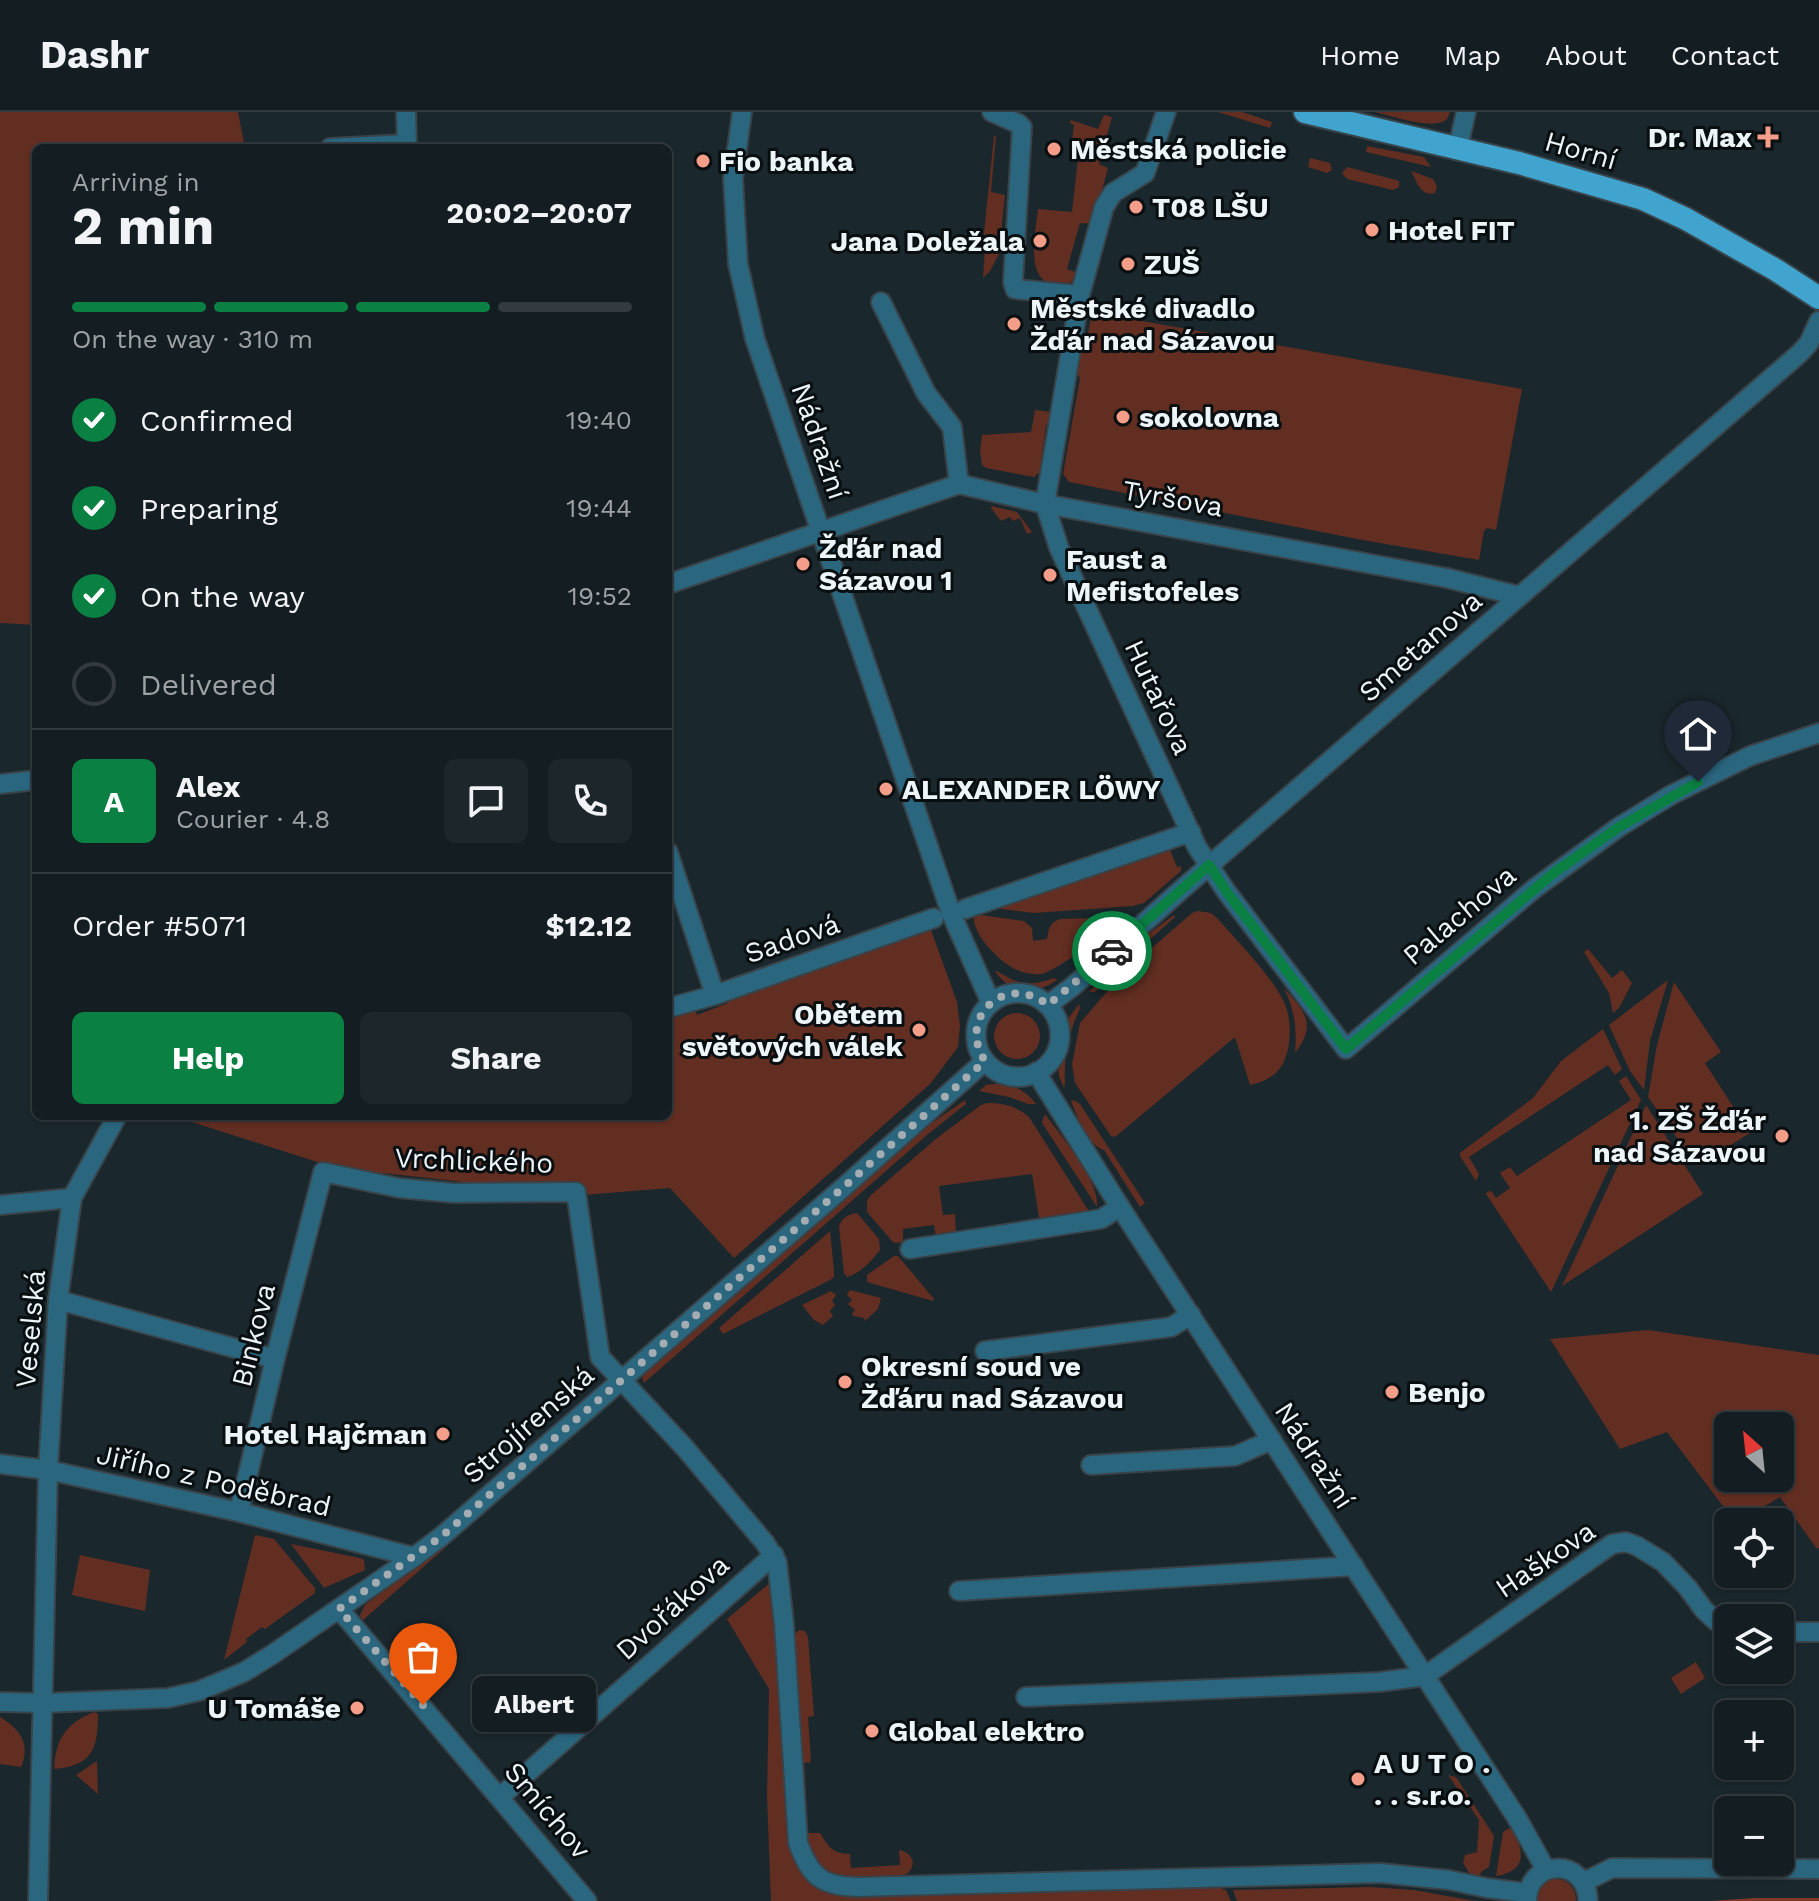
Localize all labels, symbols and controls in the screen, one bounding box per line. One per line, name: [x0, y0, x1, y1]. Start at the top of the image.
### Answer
text: Dashr: [40, 33, 149, 77]
text: Home: [1320, 39, 1400, 72]
text: Map: [1444, 39, 1501, 72]
text: About: [1545, 39, 1627, 72]
text: Contact: [1671, 39, 1779, 72]
place label: Dr. Max: [1648, 121, 1753, 154]
street label: Horní: [1541, 125, 1621, 176]
marker: Dr. Max: [1759, 128, 1777, 146]
place label: Městská policie: [1070, 133, 1287, 166]
marker: Městská policie: [1045, 140, 1063, 158]
place label: Fio banka: [719, 145, 854, 178]
marker: Fio banka: [694, 152, 712, 170]
text: Arriving in: [72, 167, 200, 197]
place label: T08 LŠU: [1152, 191, 1269, 224]
text: 20:02–20:07: [446, 195, 632, 230]
text: 2 min: [72, 196, 214, 257]
marker: T08 LŠU: [1127, 198, 1145, 216]
place label: Hotel FIT: [1388, 214, 1515, 247]
marker: Hotel FIT: [1363, 221, 1381, 239]
place label: Jana Doležala: [831, 225, 1025, 258]
marker: Jana Doležala: [1031, 232, 1049, 250]
place label: ZUŠ: [1144, 248, 1200, 281]
marker: ZUŠ: [1119, 255, 1137, 273]
place label: Městské divadlo Žďár nad Sázavou: [1030, 292, 1275, 357]
marker: Městské divadlo Žďár nad Sázavou: [1005, 315, 1023, 333]
text: On the way · 310 m: [72, 324, 313, 354]
street label: Nádražní: [784, 379, 855, 503]
icon: check: [72, 398, 116, 442]
place label: sokolovna: [1139, 401, 1280, 434]
text: Confirmed: [140, 403, 294, 438]
text: 19:40: [566, 405, 632, 435]
marker: sokolovna: [1114, 408, 1132, 426]
street label: Tyršova: [1120, 473, 1226, 524]
icon: check: [72, 486, 116, 530]
text: Preparing: [140, 491, 278, 526]
text: 19:44: [566, 493, 632, 523]
place label: Žďár nad Sázavou 1: [819, 532, 953, 597]
place label: Faust a Mefistofeles: [1066, 543, 1239, 608]
marker: Žďár nad Sázavou 1: [794, 555, 812, 573]
marker: Faust a Mefistofeles: [1041, 566, 1059, 584]
icon: check: [72, 574, 116, 618]
text: On the way: [140, 579, 305, 614]
text: 19:52: [568, 581, 632, 611]
street label: Smetanova: [1352, 584, 1489, 709]
street label: Hutařova: [1118, 634, 1200, 760]
text: Delivered: [140, 667, 277, 702]
pin: [1664, 700, 1732, 782]
icon: home: [1676, 712, 1720, 756]
button: chat: [444, 759, 528, 843]
button: phone: [548, 759, 632, 843]
text: Alex: [176, 769, 240, 804]
place label: ALEXANDER LÖWY: [902, 773, 1161, 806]
marker: ALEXANDER LÖWY: [877, 780, 895, 798]
text: A: [104, 784, 124, 819]
text: Courier · 4.8: [176, 804, 330, 834]
street label: Palachova: [1396, 859, 1523, 972]
street label: Sadová: [740, 907, 844, 970]
text: Order #5071: [72, 908, 247, 943]
text: $12.12: [545, 908, 632, 943]
courier: [1072, 911, 1152, 991]
icon: car: [1090, 929, 1134, 973]
place label: Obětem světových válek: [682, 998, 904, 1063]
button: Help: [72, 1012, 344, 1104]
button: Share: [360, 1012, 632, 1104]
marker: Obětem světových válek: [910, 1021, 928, 1039]
place label: 1. ZŠ Žďár nad Sázavou: [1593, 1104, 1766, 1169]
marker: 1. ZŠ Žďár nad Sázavou: [1773, 1127, 1791, 1145]
street label: Vrchlického: [394, 1141, 554, 1180]
street label: Veselská: [9, 1268, 52, 1390]
street label: Binkova: [225, 1280, 282, 1390]
place label: Okresní soud ve Žďáru nad Sázavou: [861, 1350, 1124, 1415]
street label: Strojírenská: [456, 1358, 601, 1490]
marker: Okresní soud ve Žďáru nad Sázavou: [836, 1373, 854, 1391]
place label: Benjo: [1408, 1376, 1486, 1409]
marker: Benjo: [1383, 1383, 1401, 1401]
street label: Nádražní: [1268, 1396, 1361, 1515]
north arrow: [1714, 1412, 1794, 1492]
map controls: [1714, 1412, 1794, 1876]
place label: Hotel Hajčman: [224, 1418, 427, 1451]
marker: Hotel Hajčman: [434, 1425, 452, 1443]
street label: Jiřího z Poděbrad: [93, 1437, 334, 1524]
button: locate: [1714, 1508, 1794, 1588]
street label: Haškova: [1489, 1514, 1602, 1605]
street label: Dvořákova: [609, 1548, 736, 1667]
button: layers: [1714, 1604, 1794, 1684]
pin: [389, 1623, 457, 1705]
icon: bag: [401, 1635, 445, 1679]
callout: Albert: [471, 1677, 595, 1733]
text: Albert: [494, 1689, 574, 1719]
place label: U Tomáše: [207, 1692, 341, 1725]
marker: U Tomáše: [348, 1699, 366, 1717]
button: +: [1714, 1700, 1794, 1780]
place label: Global elektro: [888, 1715, 1084, 1748]
marker: Global elektro: [863, 1722, 881, 1740]
place label: A U T O . . . s.r.o.: [1374, 1747, 1490, 1812]
street label: Smíchov: [498, 1755, 598, 1866]
marker: A U T O . . . s.r.o.: [1349, 1770, 1367, 1788]
button: −: [1714, 1796, 1794, 1876]

